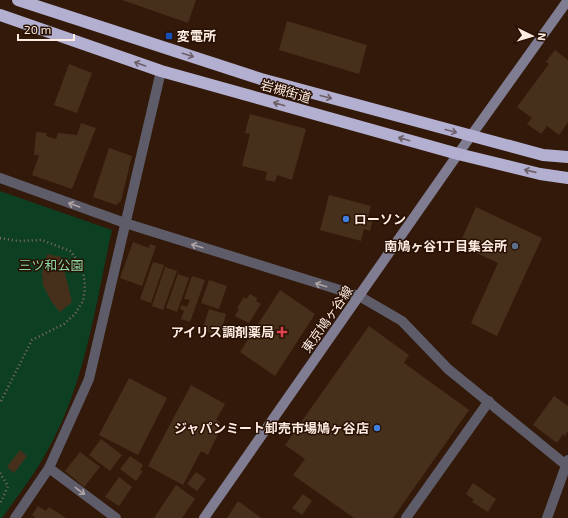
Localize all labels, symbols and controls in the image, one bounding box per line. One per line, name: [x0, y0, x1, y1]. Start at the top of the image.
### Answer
scale bar: [18, 16, 74, 42]
north arrow: [512, 16, 552, 56]
text: 20 m: [24, 22, 51, 36]
place label: 変電所: [177, 28, 216, 44]
marker: 変電所: [164, 31, 174, 41]
text: N: [536, 32, 549, 41]
one-way arrow: [181, 52, 194, 59]
one-way arrow: [134, 60, 147, 67]
street label: 岩槻街道: [259, 76, 313, 106]
one-way arrow: [319, 93, 332, 101]
one-way arrow: [272, 100, 285, 107]
one-way arrow: [445, 127, 458, 135]
one-way arrow: [397, 135, 410, 142]
one-way arrow: [523, 167, 536, 175]
one-way arrow: [68, 201, 81, 208]
place label: ローソン: [354, 211, 406, 227]
marker: ローソン: [341, 214, 351, 224]
place label: 南鳩ヶ谷1丁目集会所: [384, 238, 507, 254]
marker: 南鳩ヶ谷1丁目集会所: [510, 241, 520, 251]
one-way arrow: [191, 242, 204, 249]
park label: 三ツ和公園: [18, 257, 84, 273]
one-way arrow: [315, 281, 328, 288]
street label: 東京鳩ヶ谷線: [298, 282, 356, 356]
place label: アイリス調剤薬局: [171, 324, 274, 340]
marker: アイリス調剤薬局: [277, 327, 287, 337]
place label: ジャパンミート卸売市場鳩ヶ谷店: [174, 420, 369, 436]
marker: ジャパンミート卸売市場鳩ヶ谷店: [372, 423, 382, 433]
one-way arrow: [75, 487, 86, 495]

